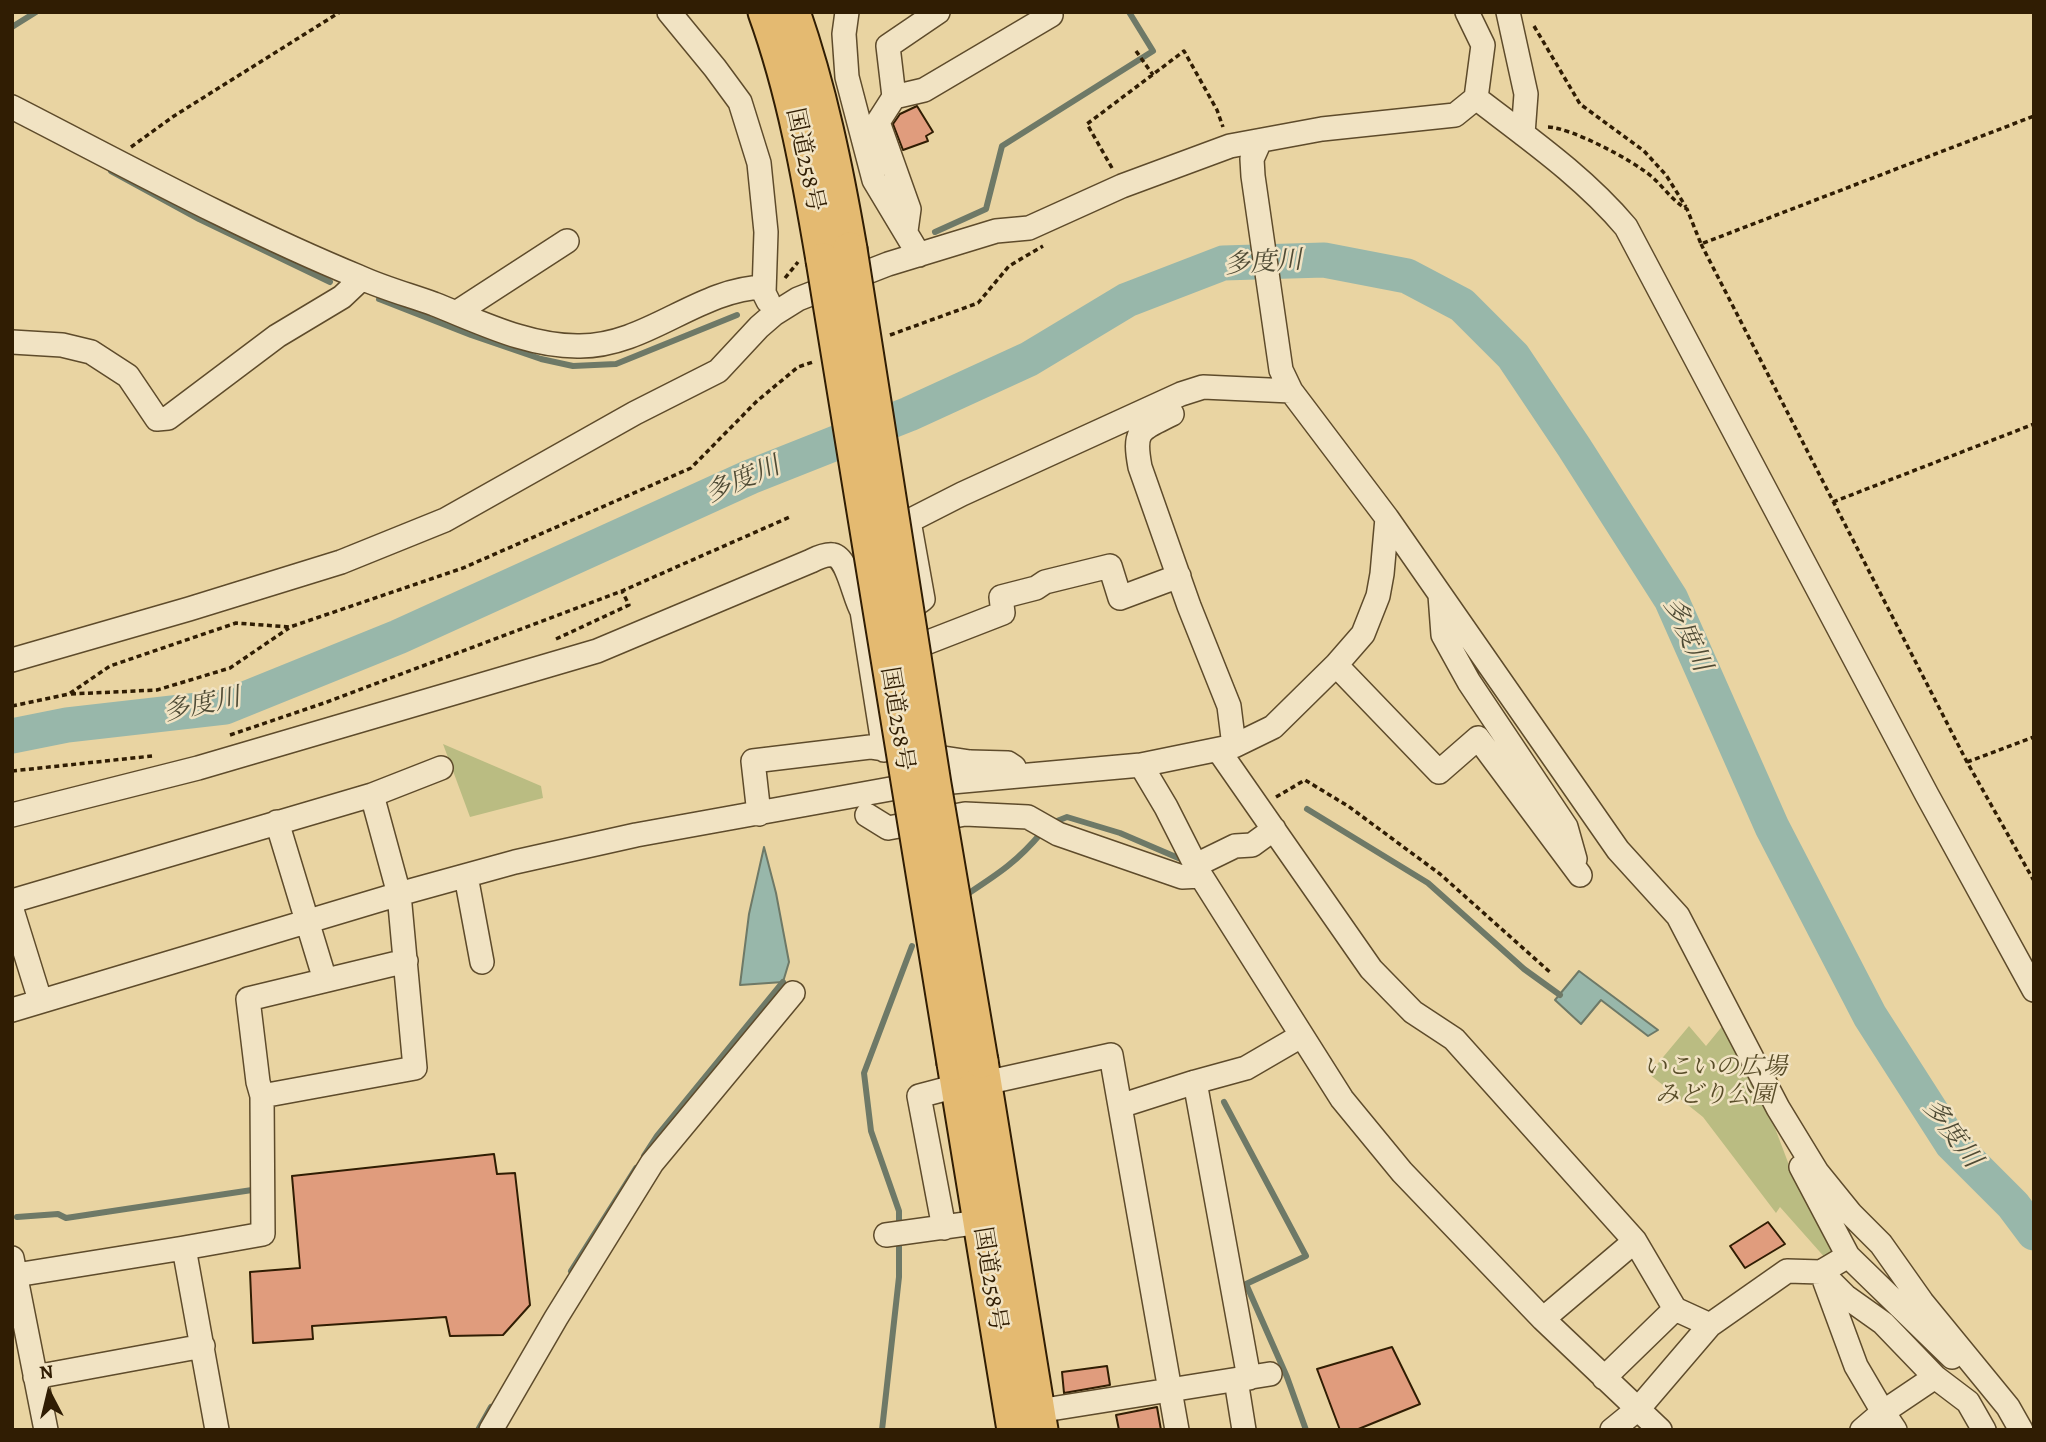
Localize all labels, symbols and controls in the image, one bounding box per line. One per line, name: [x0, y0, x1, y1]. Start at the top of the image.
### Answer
street label: 国道258号: [779, 105, 829, 215]
water label: 多度川: [1223, 246, 1303, 282]
water label: 多度川: [701, 451, 785, 511]
water label: 多度川: [1655, 593, 1717, 677]
street label: 国道258号: [874, 665, 918, 773]
water label: 多度川: [161, 683, 243, 729]
park label: いこいの広場 みどり公園: [1643, 1054, 1787, 1110]
water label: 多度川: [1915, 1093, 1987, 1175]
street label: 国道258号: [967, 1225, 1011, 1333]
north arrow: [14, 1358, 84, 1428]
text: N: [38, 1358, 55, 1386]

